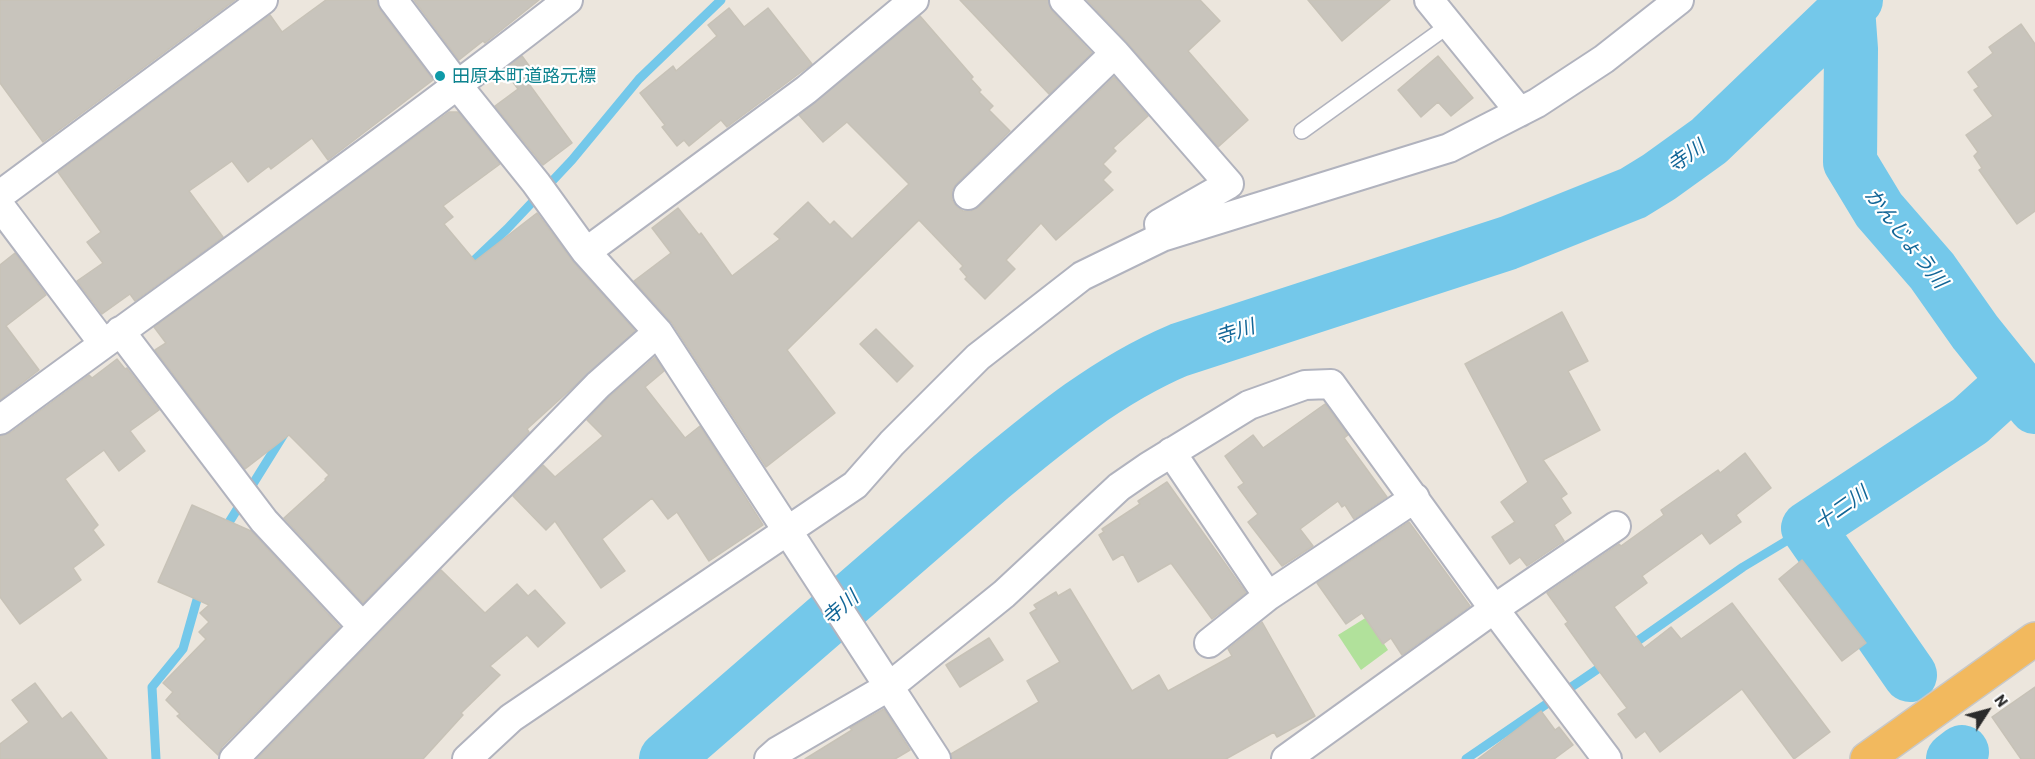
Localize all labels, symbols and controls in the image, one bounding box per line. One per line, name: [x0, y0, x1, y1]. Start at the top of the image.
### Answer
place label: 田原本町道路元標: [452, 65, 596, 87]
marker: 田原本町道路元標: [433, 69, 447, 83]
water label: 寺川: [1663, 135, 1709, 177]
water label: かんじょう川: [1860, 183, 1952, 293]
water label: 寺川: [1212, 314, 1258, 350]
water label: 十二川: [1810, 481, 1872, 535]
water label: 寺川: [817, 586, 863, 630]
north arrow: [1957, 681, 2017, 741]
text: N: [1991, 690, 2013, 710]

